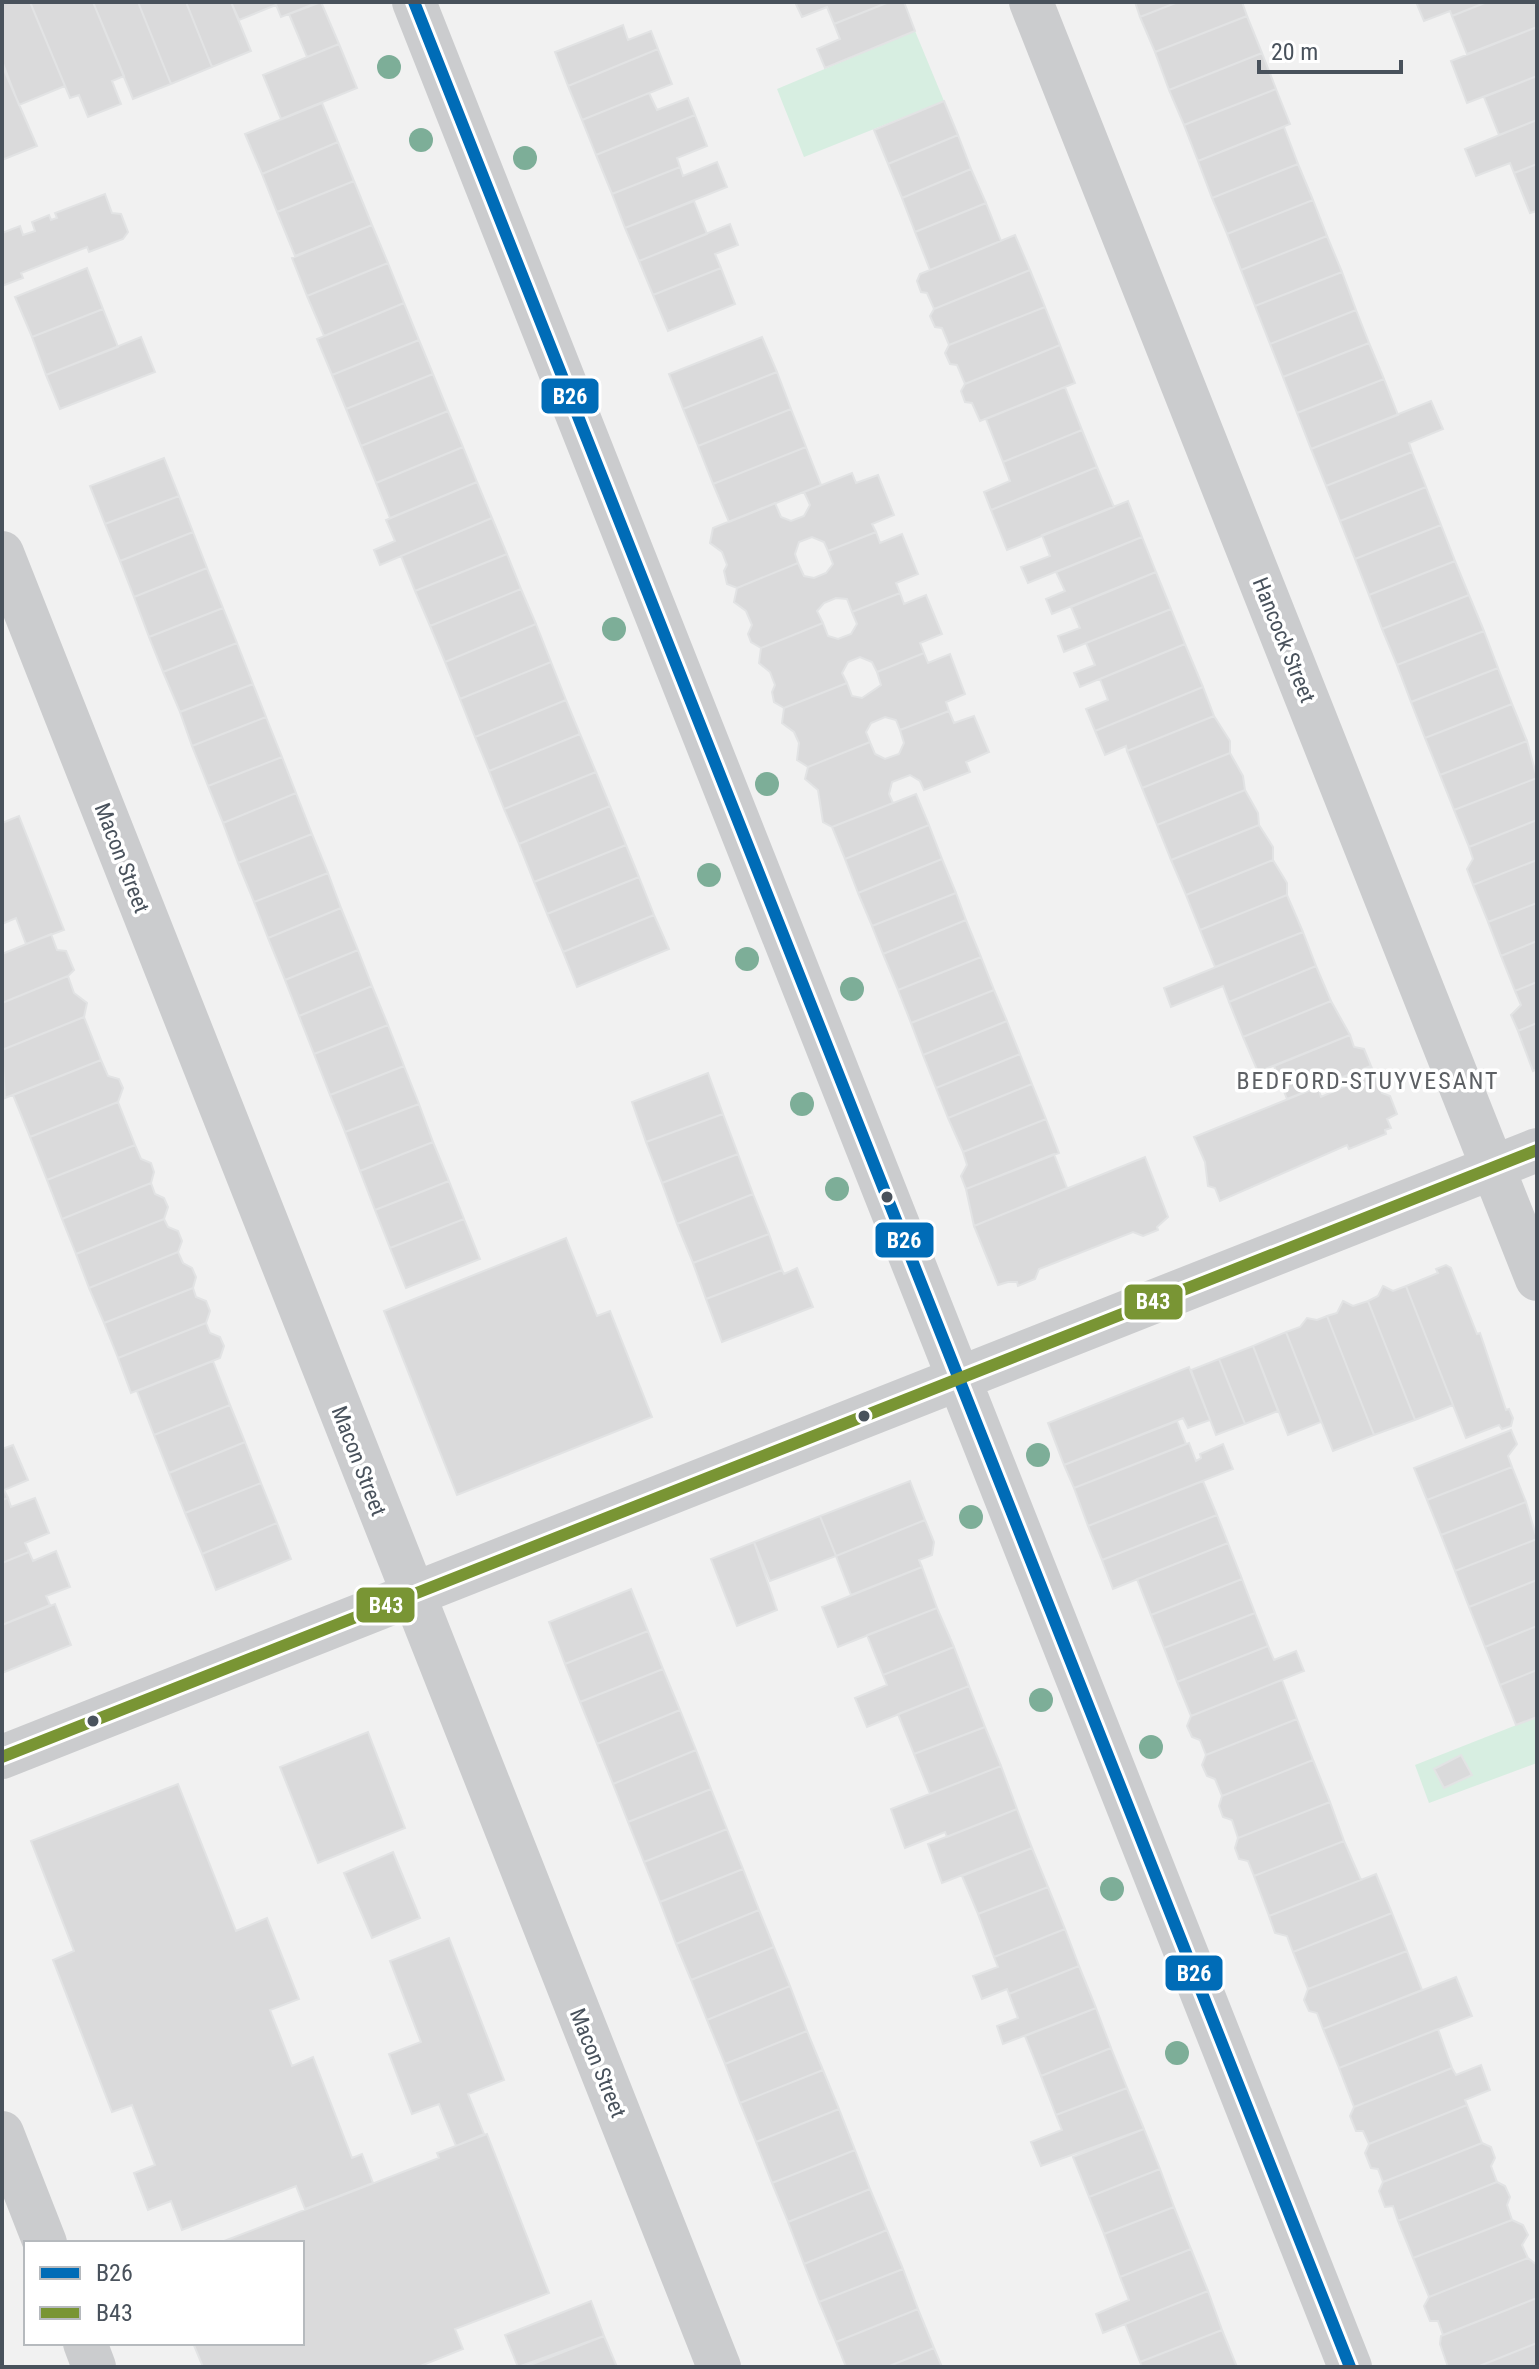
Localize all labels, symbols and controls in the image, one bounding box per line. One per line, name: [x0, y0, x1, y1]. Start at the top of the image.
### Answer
scale bar: [1259, 24, 1401, 74]
text: 20 m: [1271, 38, 1318, 66]
line badge: B26: [540, 377, 600, 415]
text: B26: [553, 384, 587, 409]
street label: Hancock Street: [1248, 574, 1320, 706]
street label: Macon Street: [90, 800, 154, 916]
district label: BEDFORD-STUYVESANT: [1236, 1067, 1500, 1095]
unlabelled marker: [879, 1189, 895, 1205]
line badge: B26: [874, 1221, 935, 1259]
text: B26: [887, 1228, 921, 1253]
line badge: B43: [1123, 1283, 1184, 1321]
text: B43: [1136, 1289, 1170, 1314]
street label: Macon Street: [327, 1403, 391, 1519]
unlabelled marker: [856, 1408, 872, 1424]
line badge: B43: [355, 1586, 416, 1624]
text: B43: [369, 1593, 403, 1618]
unlabelled marker: [85, 1713, 101, 1729]
line badge: B26: [1164, 1954, 1224, 1992]
text: B26: [1177, 1961, 1211, 1986]
street label: Macon Street: [565, 2005, 631, 2121]
legend: [24, 2241, 304, 2345]
text: B26: [96, 2259, 133, 2287]
text: B43: [96, 2299, 133, 2327]

